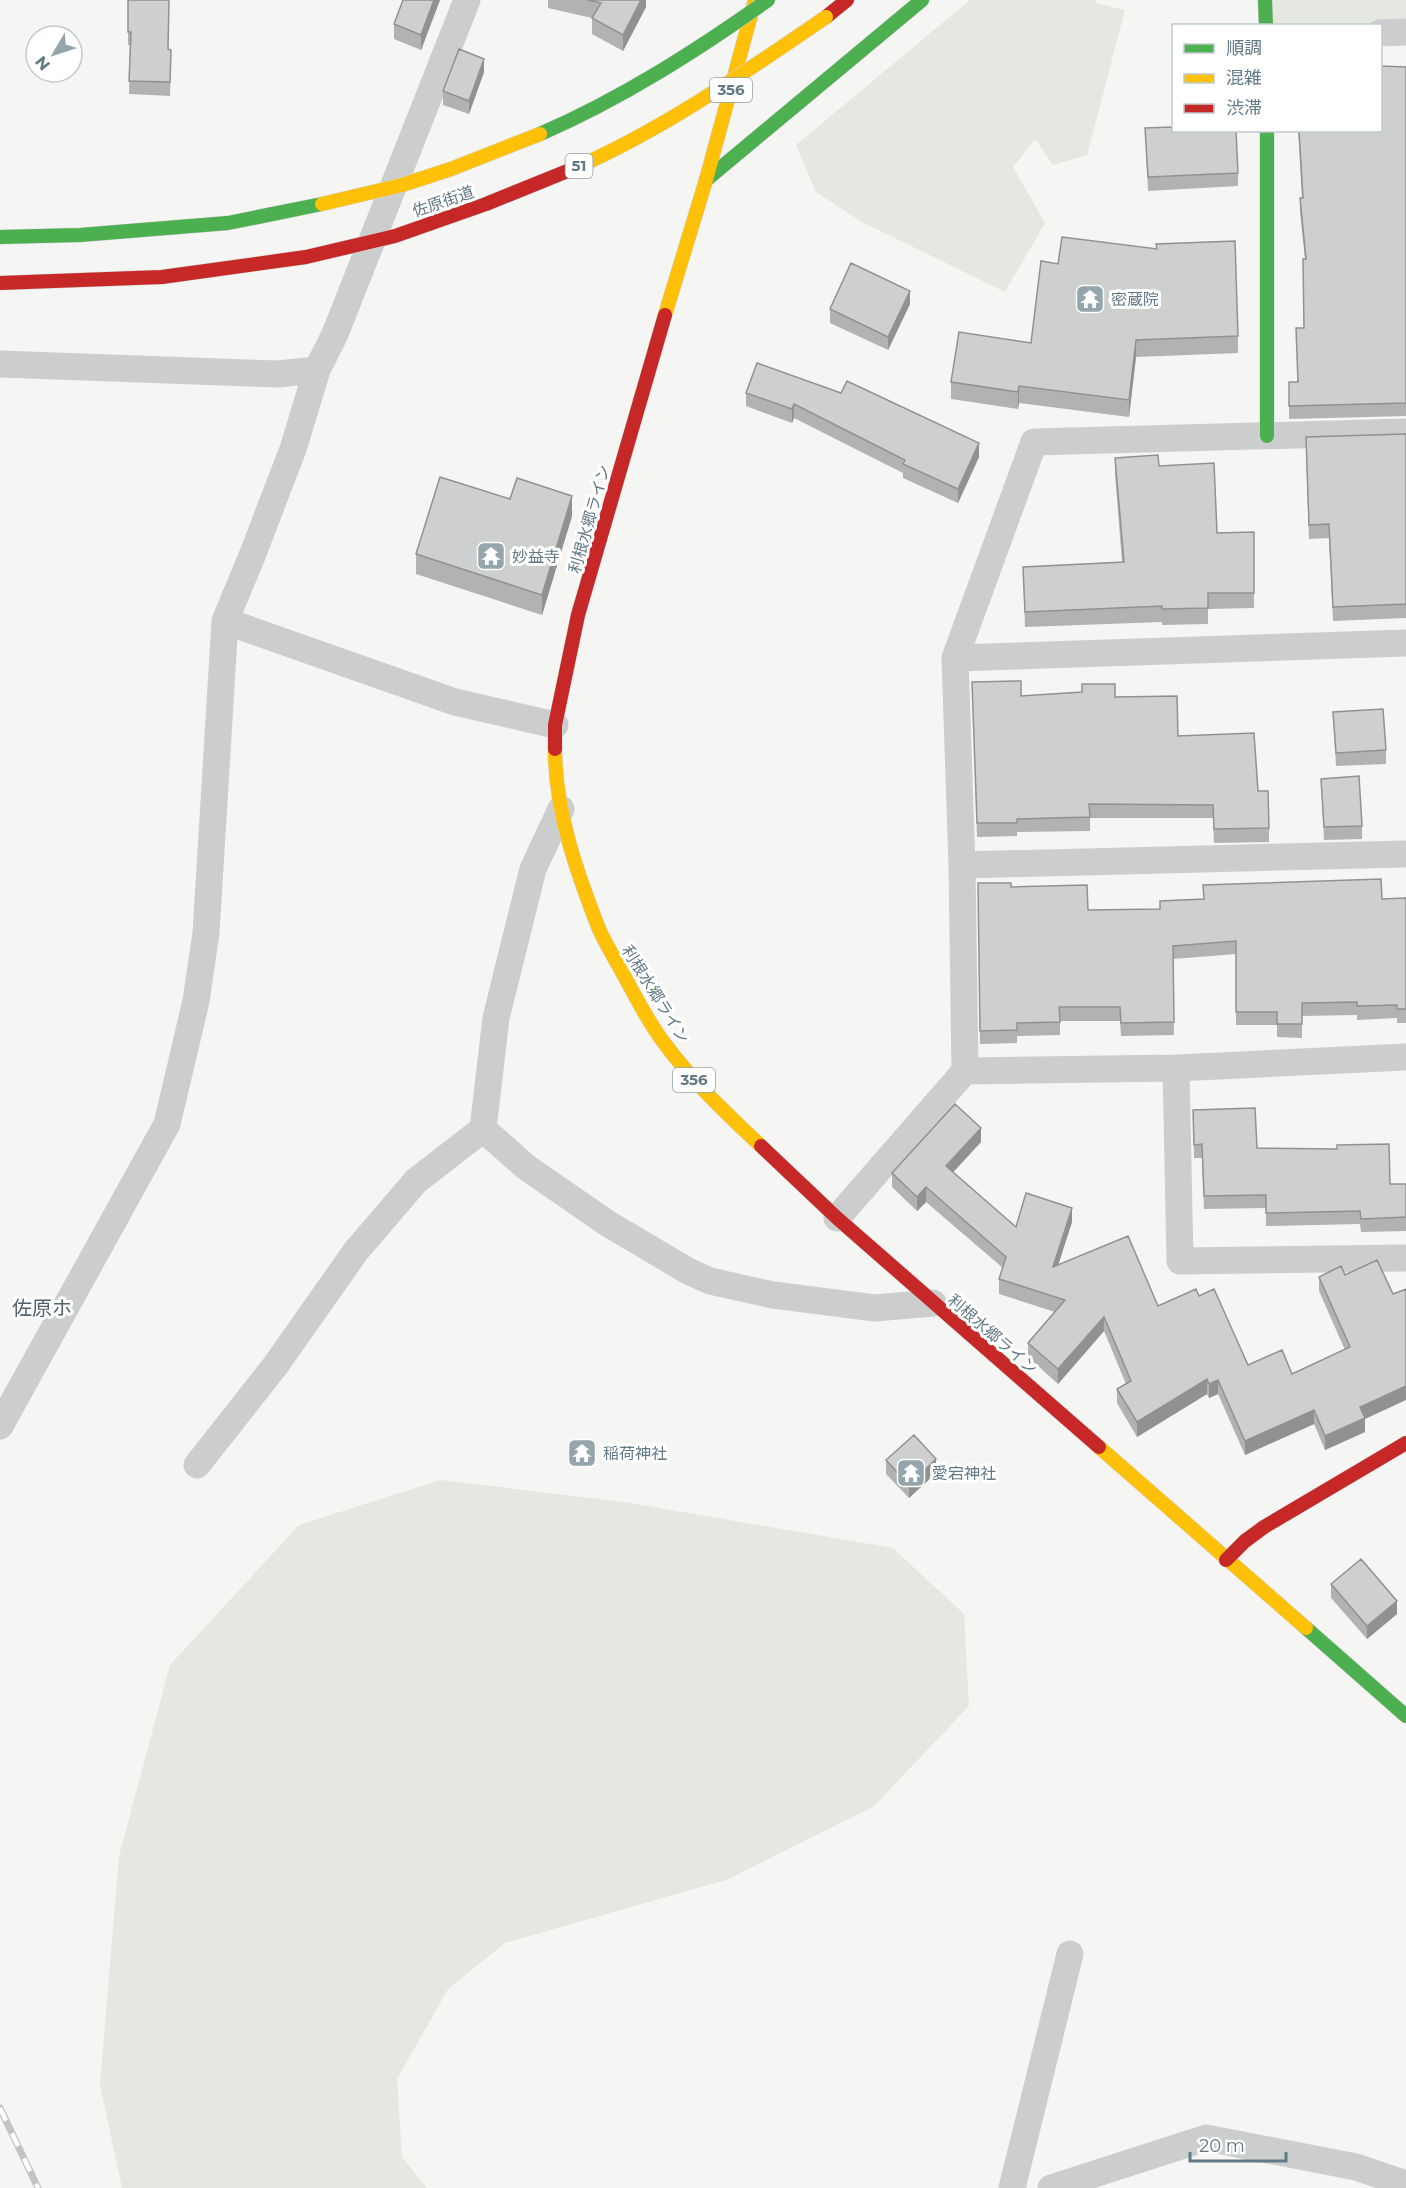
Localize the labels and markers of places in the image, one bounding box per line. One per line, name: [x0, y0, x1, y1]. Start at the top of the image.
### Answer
temple icon: 密蔵院: [1074, 283, 1106, 315]
place label: 密蔵院: [1111, 290, 1159, 309]
temple icon: 妙益寺: [475, 540, 507, 572]
place label: 妙益寺: [512, 547, 560, 566]
temple icon: 稲荷神社: [566, 1437, 598, 1469]
place label: 稲荷神社: [603, 1444, 667, 1463]
temple icon: 愛宕神社: [895, 1457, 927, 1489]
place label: 愛宕神社: [932, 1464, 996, 1483]

